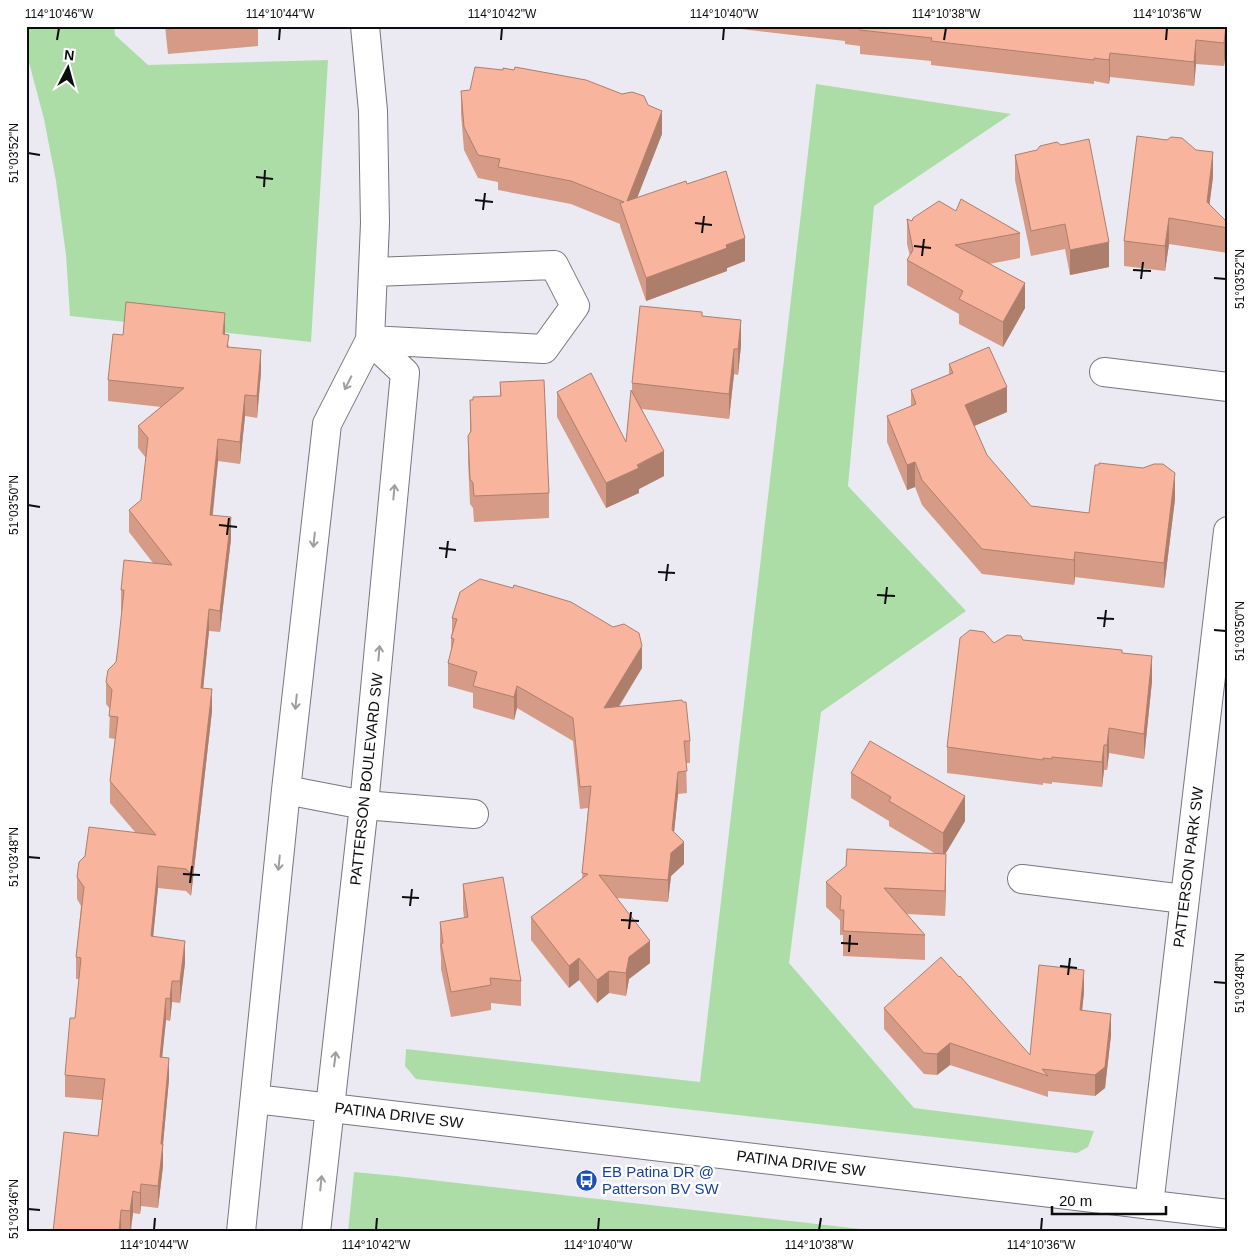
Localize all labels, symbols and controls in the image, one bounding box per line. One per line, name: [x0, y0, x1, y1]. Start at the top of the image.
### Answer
text: 114°10'46"W: [25, 7, 94, 21]
text: 114°10'44"W: [246, 7, 315, 21]
text: 114°10'42"W: [468, 7, 537, 21]
text: 114°10'40"W: [690, 7, 759, 21]
text: 114°10'38"W: [912, 7, 981, 21]
text: 114°10'36"W: [1133, 7, 1202, 21]
north arrow: [42, 42, 92, 92]
text: N: [63, 47, 75, 64]
text: 51°03'52"N: [7, 123, 21, 183]
text: 51°03'52"N: [1233, 249, 1247, 309]
one-way arrow: [343, 375, 352, 390]
text: 51°03'50"N: [7, 475, 21, 535]
one-way arrow: [389, 484, 399, 500]
one-way arrow: [309, 532, 319, 548]
text: 51°03'50"N: [1233, 601, 1247, 661]
one-way arrow: [374, 646, 383, 662]
street label: PATTERSON BOULEVARD SW: [346, 671, 386, 886]
one-way arrow: [291, 693, 301, 709]
street label: PATTERSON PARK SW: [1170, 785, 1206, 948]
text: 51°03'48"N: [7, 827, 21, 887]
one-way arrow: [274, 855, 284, 871]
text: 51°03'48"N: [1233, 953, 1247, 1013]
one-way arrow: [330, 1051, 340, 1067]
street label: PATINA DRIVE SW: [334, 1099, 465, 1131]
street label: PATINA DRIVE SW: [736, 1147, 867, 1179]
place label: EB Patina DR @ Patterson BV SW: [602, 1163, 720, 1197]
bus stop icon: EB Patina DR @ Patterson BV SW: [574, 1168, 598, 1192]
one-way arrow: [316, 1176, 326, 1192]
text: 51°03'46"N: [7, 1179, 21, 1239]
scale bar: [1052, 1183, 1165, 1215]
text: 20 m: [1059, 1192, 1092, 1209]
text: 114°10'44"W: [120, 1238, 189, 1252]
text: 114°10'42"W: [342, 1238, 411, 1252]
text: 114°10'40"W: [564, 1238, 633, 1252]
text: 114°10'38"W: [785, 1238, 854, 1252]
text: 114°10'36"W: [1007, 1238, 1076, 1252]

